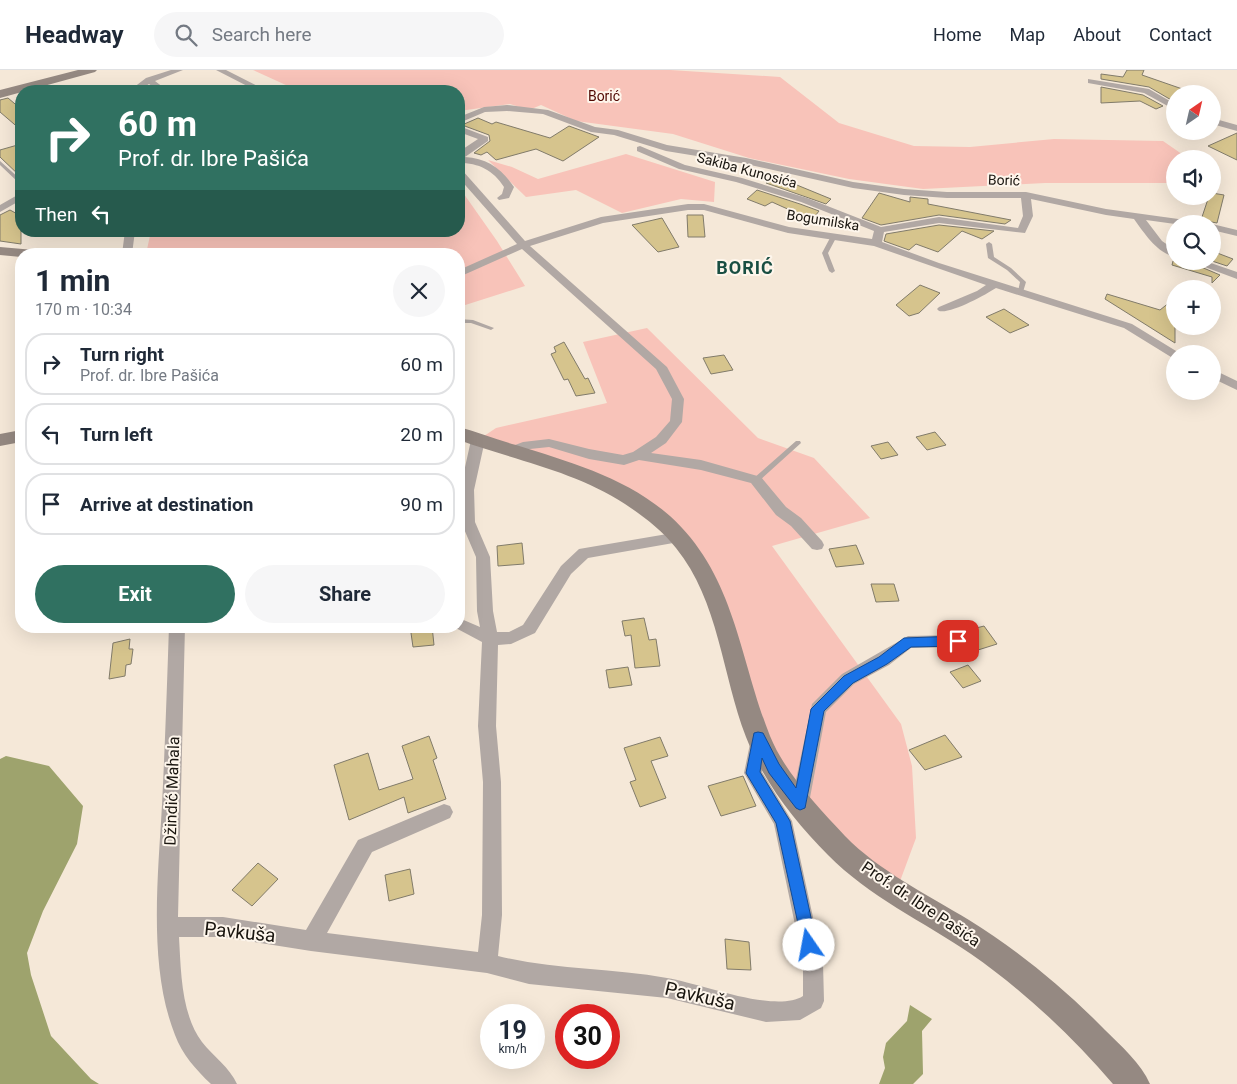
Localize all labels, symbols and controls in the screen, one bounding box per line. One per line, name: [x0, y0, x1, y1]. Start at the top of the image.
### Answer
search box: [154, 12, 504, 57]
text: Headway: [25, 21, 124, 49]
icon: search: [172, 21, 200, 49]
text: Search here: [212, 23, 312, 46]
text: Home: [933, 24, 982, 45]
text: Map: [1010, 24, 1045, 45]
text: About: [1073, 24, 1121, 45]
text: Contact: [1149, 24, 1212, 45]
north arrow: [1166, 85, 1221, 140]
map controls: [1166, 85, 1221, 400]
park label: Borić: [588, 88, 620, 104]
text: 60 m: [118, 104, 197, 145]
icon: right: [35, 105, 100, 170]
text: Prof. dr. Ibre Pašića: [118, 146, 309, 171]
street label: Sakiba Kunosića: [695, 149, 799, 191]
button: sound: [1166, 150, 1221, 205]
street label: Borić: [988, 171, 1020, 189]
icon: left: [87, 200, 115, 228]
text: Then: [35, 203, 77, 226]
street label: Bogumilska: [786, 206, 860, 234]
button: search: [1166, 215, 1221, 270]
district label: BORIĆ: [716, 257, 774, 278]
text: 1 min: [35, 263, 110, 298]
button: close: [393, 265, 445, 317]
button: +: [1166, 280, 1221, 335]
text: 170 m · 10:34: [35, 300, 132, 319]
text: Turn right: [80, 343, 164, 366]
button: −: [1166, 345, 1221, 400]
icon: right: [37, 350, 65, 378]
text: 60 m: [400, 353, 443, 376]
text: Prof. dr. Ibre Pašića: [80, 366, 219, 385]
icon: left: [37, 420, 65, 448]
text: Turn left: [80, 423, 153, 446]
text: 20 m: [400, 423, 443, 446]
icon: arrive: [37, 490, 65, 518]
text: Arrive at destination: [80, 493, 253, 516]
text: 90 m: [400, 493, 443, 516]
button: Exit: [35, 565, 235, 623]
button: Share: [245, 565, 445, 623]
pin: [937, 620, 979, 662]
icon: arrive: [944, 627, 972, 655]
street label: Džindić Mahala: [161, 736, 183, 846]
street label: Prof. dr. Ibre Pašića: [858, 857, 984, 951]
street label: Pavkuša: [203, 917, 277, 947]
position arrow: [782, 918, 834, 970]
street label: Pavkuša: [663, 977, 737, 1015]
speed limit sign: 30: [555, 1004, 620, 1069]
text: 19: [498, 1016, 527, 1045]
text: km/h: [498, 1042, 527, 1056]

